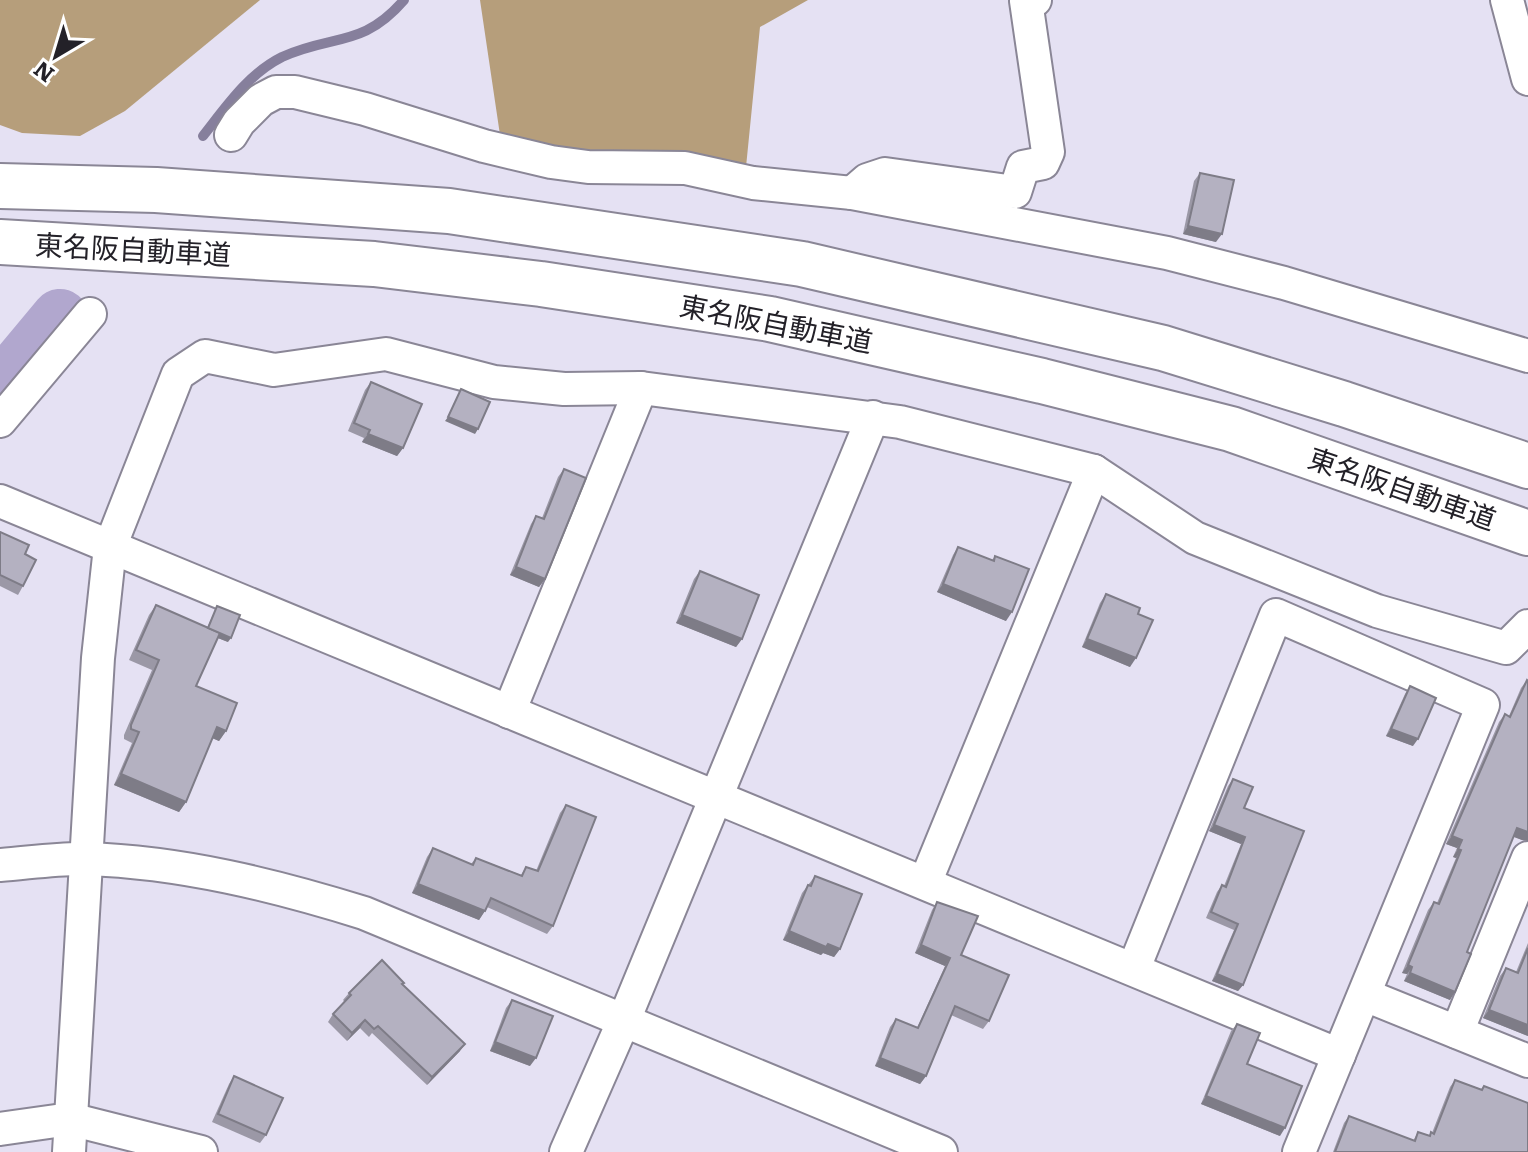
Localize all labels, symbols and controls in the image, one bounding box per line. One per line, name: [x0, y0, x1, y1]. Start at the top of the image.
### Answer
north arrow: [16, 16, 96, 96]
text: N: [25, 54, 60, 92]
street label: 東名阪自動車道: [34, 222, 232, 274]
street label: 東名阪自動車道: [676, 283, 877, 361]
street label: 東名阪自動車道: [1303, 435, 1502, 539]

